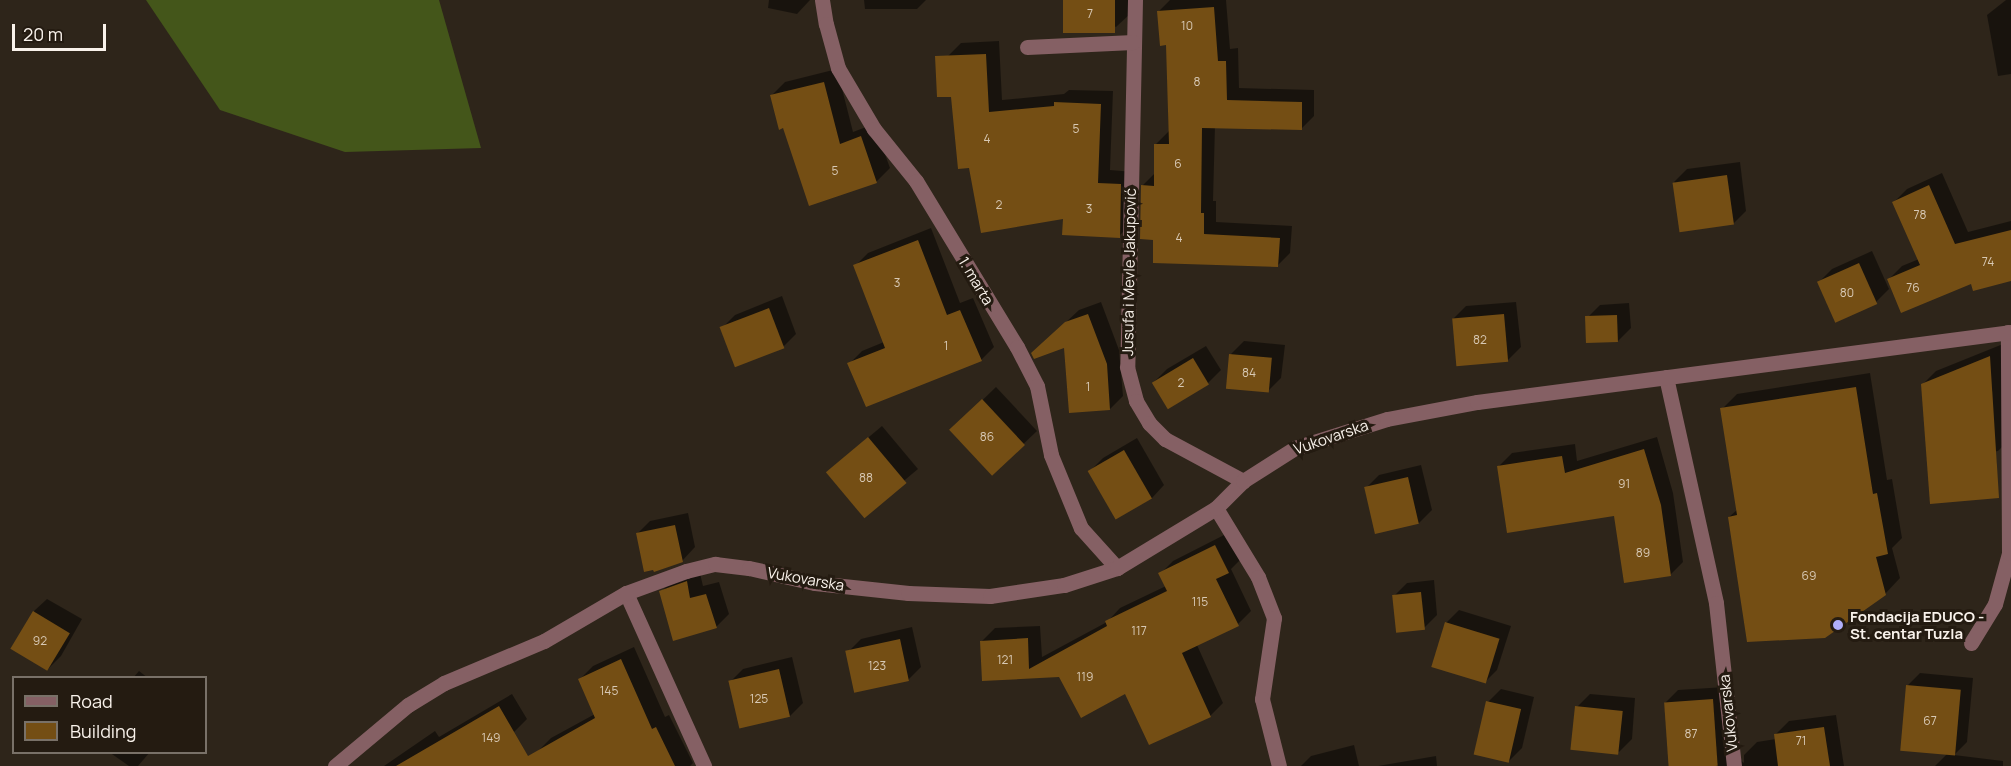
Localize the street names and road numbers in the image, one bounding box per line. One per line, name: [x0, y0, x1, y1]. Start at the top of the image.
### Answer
street label: Jusufa i Mevle Jakupović: [1119, 188, 1139, 356]
street label: 1. marta: [955, 254, 997, 308]
street label: Vukovarska: [1291, 416, 1371, 458]
street label: Vukovarska: [766, 563, 846, 595]
street label: Vukovarska: [1715, 673, 1741, 753]

